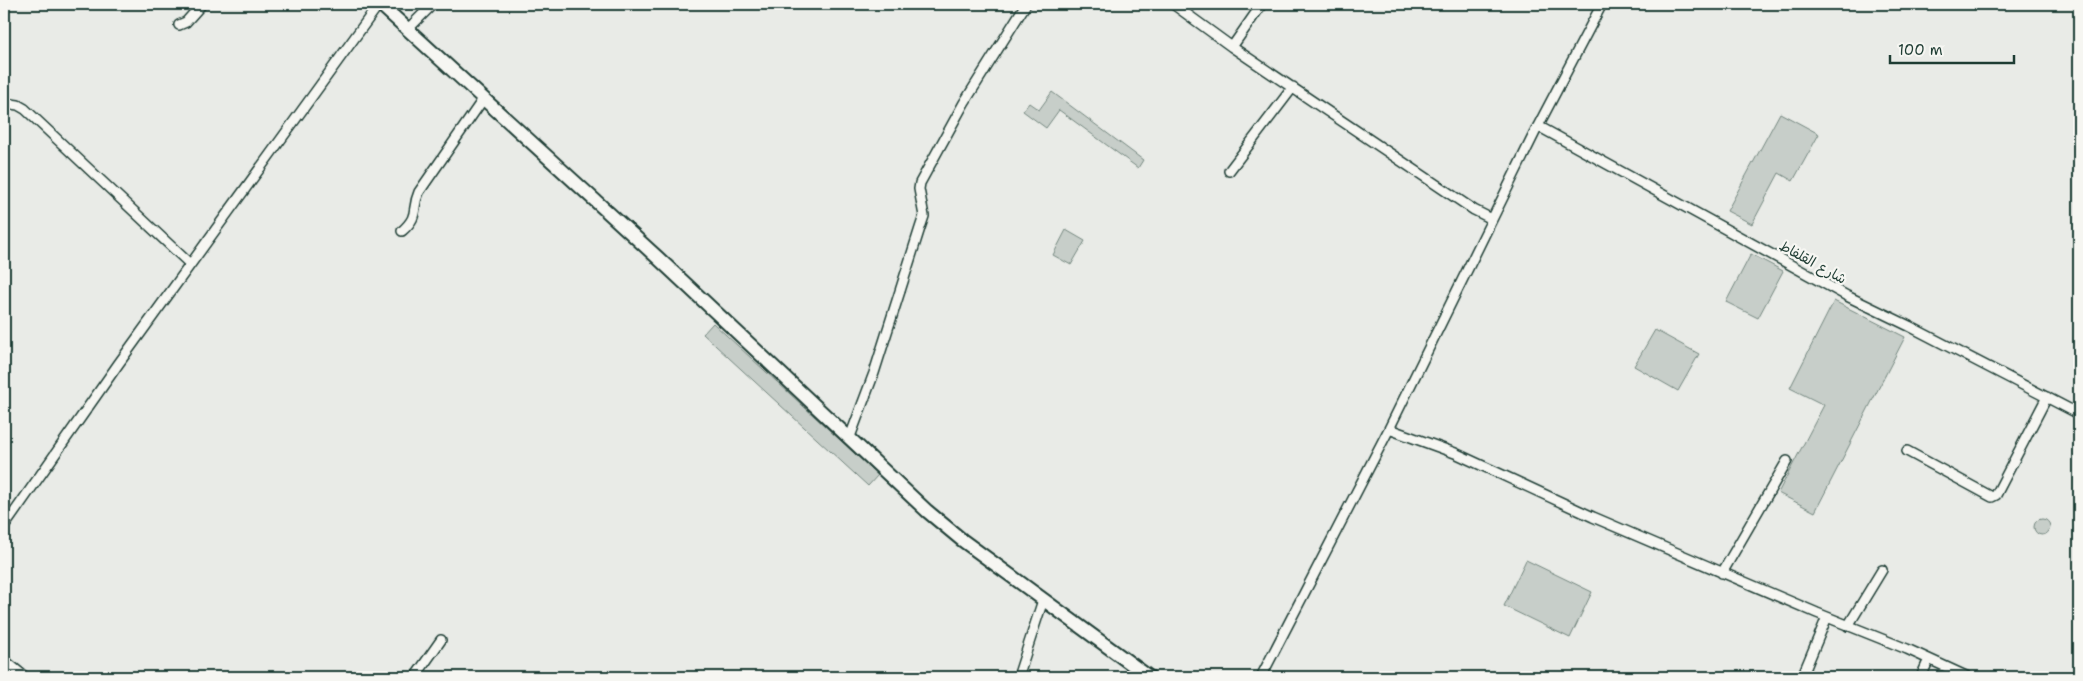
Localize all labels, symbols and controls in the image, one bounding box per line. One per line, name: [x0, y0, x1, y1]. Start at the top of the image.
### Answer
scale bar: [1890, 32, 2014, 64]
text: 100 m: [1898, 40, 1943, 60]
street label: شارع القلفاط: [1776, 236, 1850, 289]

